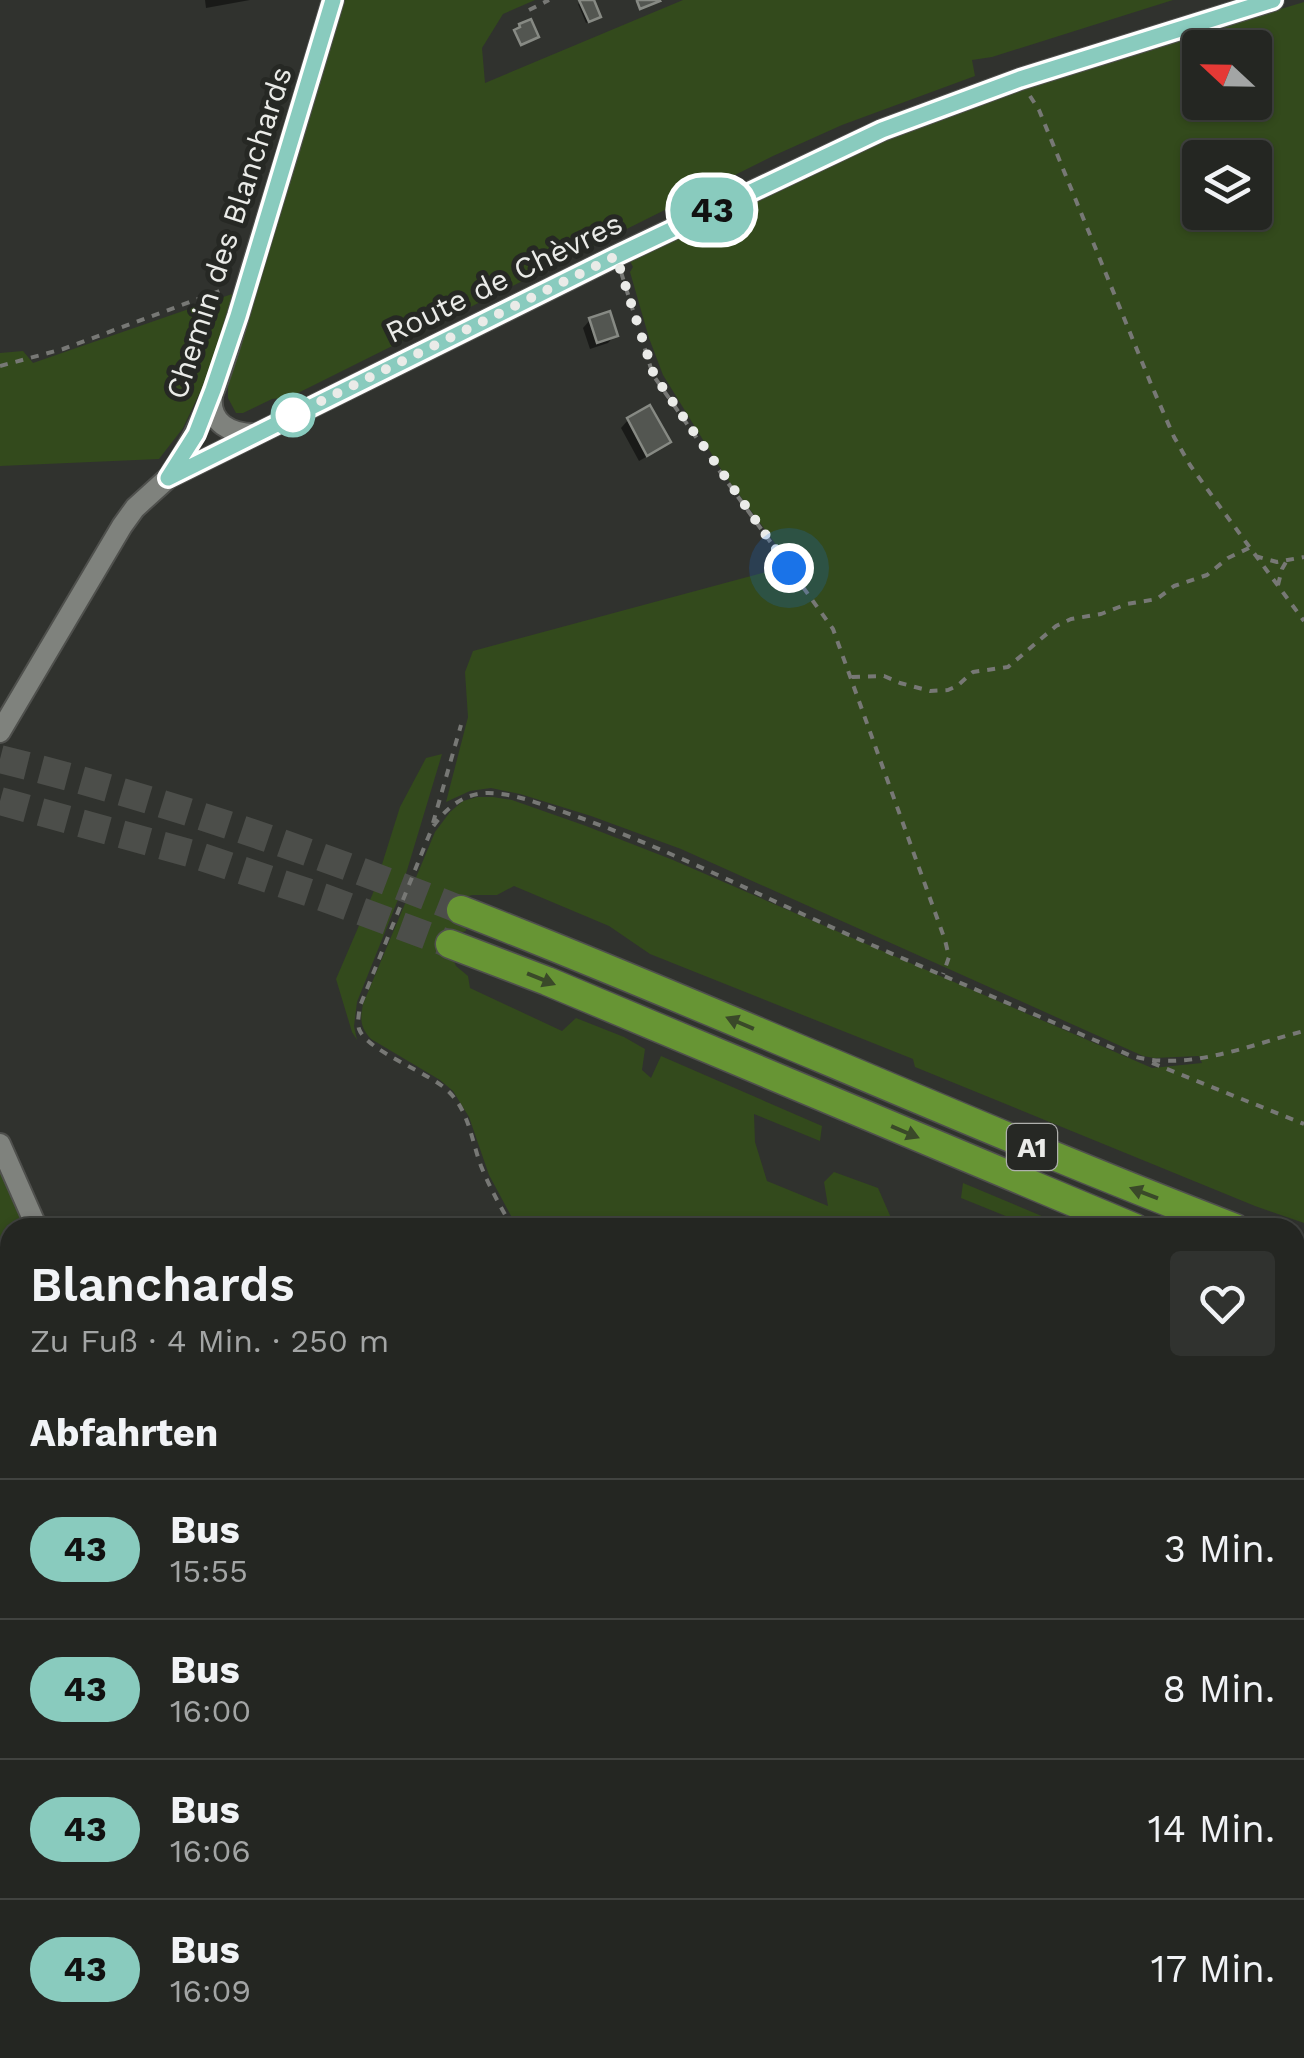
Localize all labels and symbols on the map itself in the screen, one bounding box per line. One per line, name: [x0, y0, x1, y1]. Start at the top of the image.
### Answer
north arrow: [1182, 30, 1272, 120]
street label: Chemin des Blanchards: [158, 62, 299, 403]
line badge: 43: [667, 178, 757, 242]
street label: Route de Chèvres: [380, 205, 628, 350]
unlabelled marker: [272, 394, 314, 436]
your location: [764, 543, 814, 593]
one-way arrow: [527, 972, 557, 988]
one-way arrow: [726, 1015, 755, 1031]
one-way arrow: [891, 1124, 920, 1140]
road number: A1: [1007, 1124, 1057, 1170]
one-way arrow: [1129, 1184, 1159, 1200]

